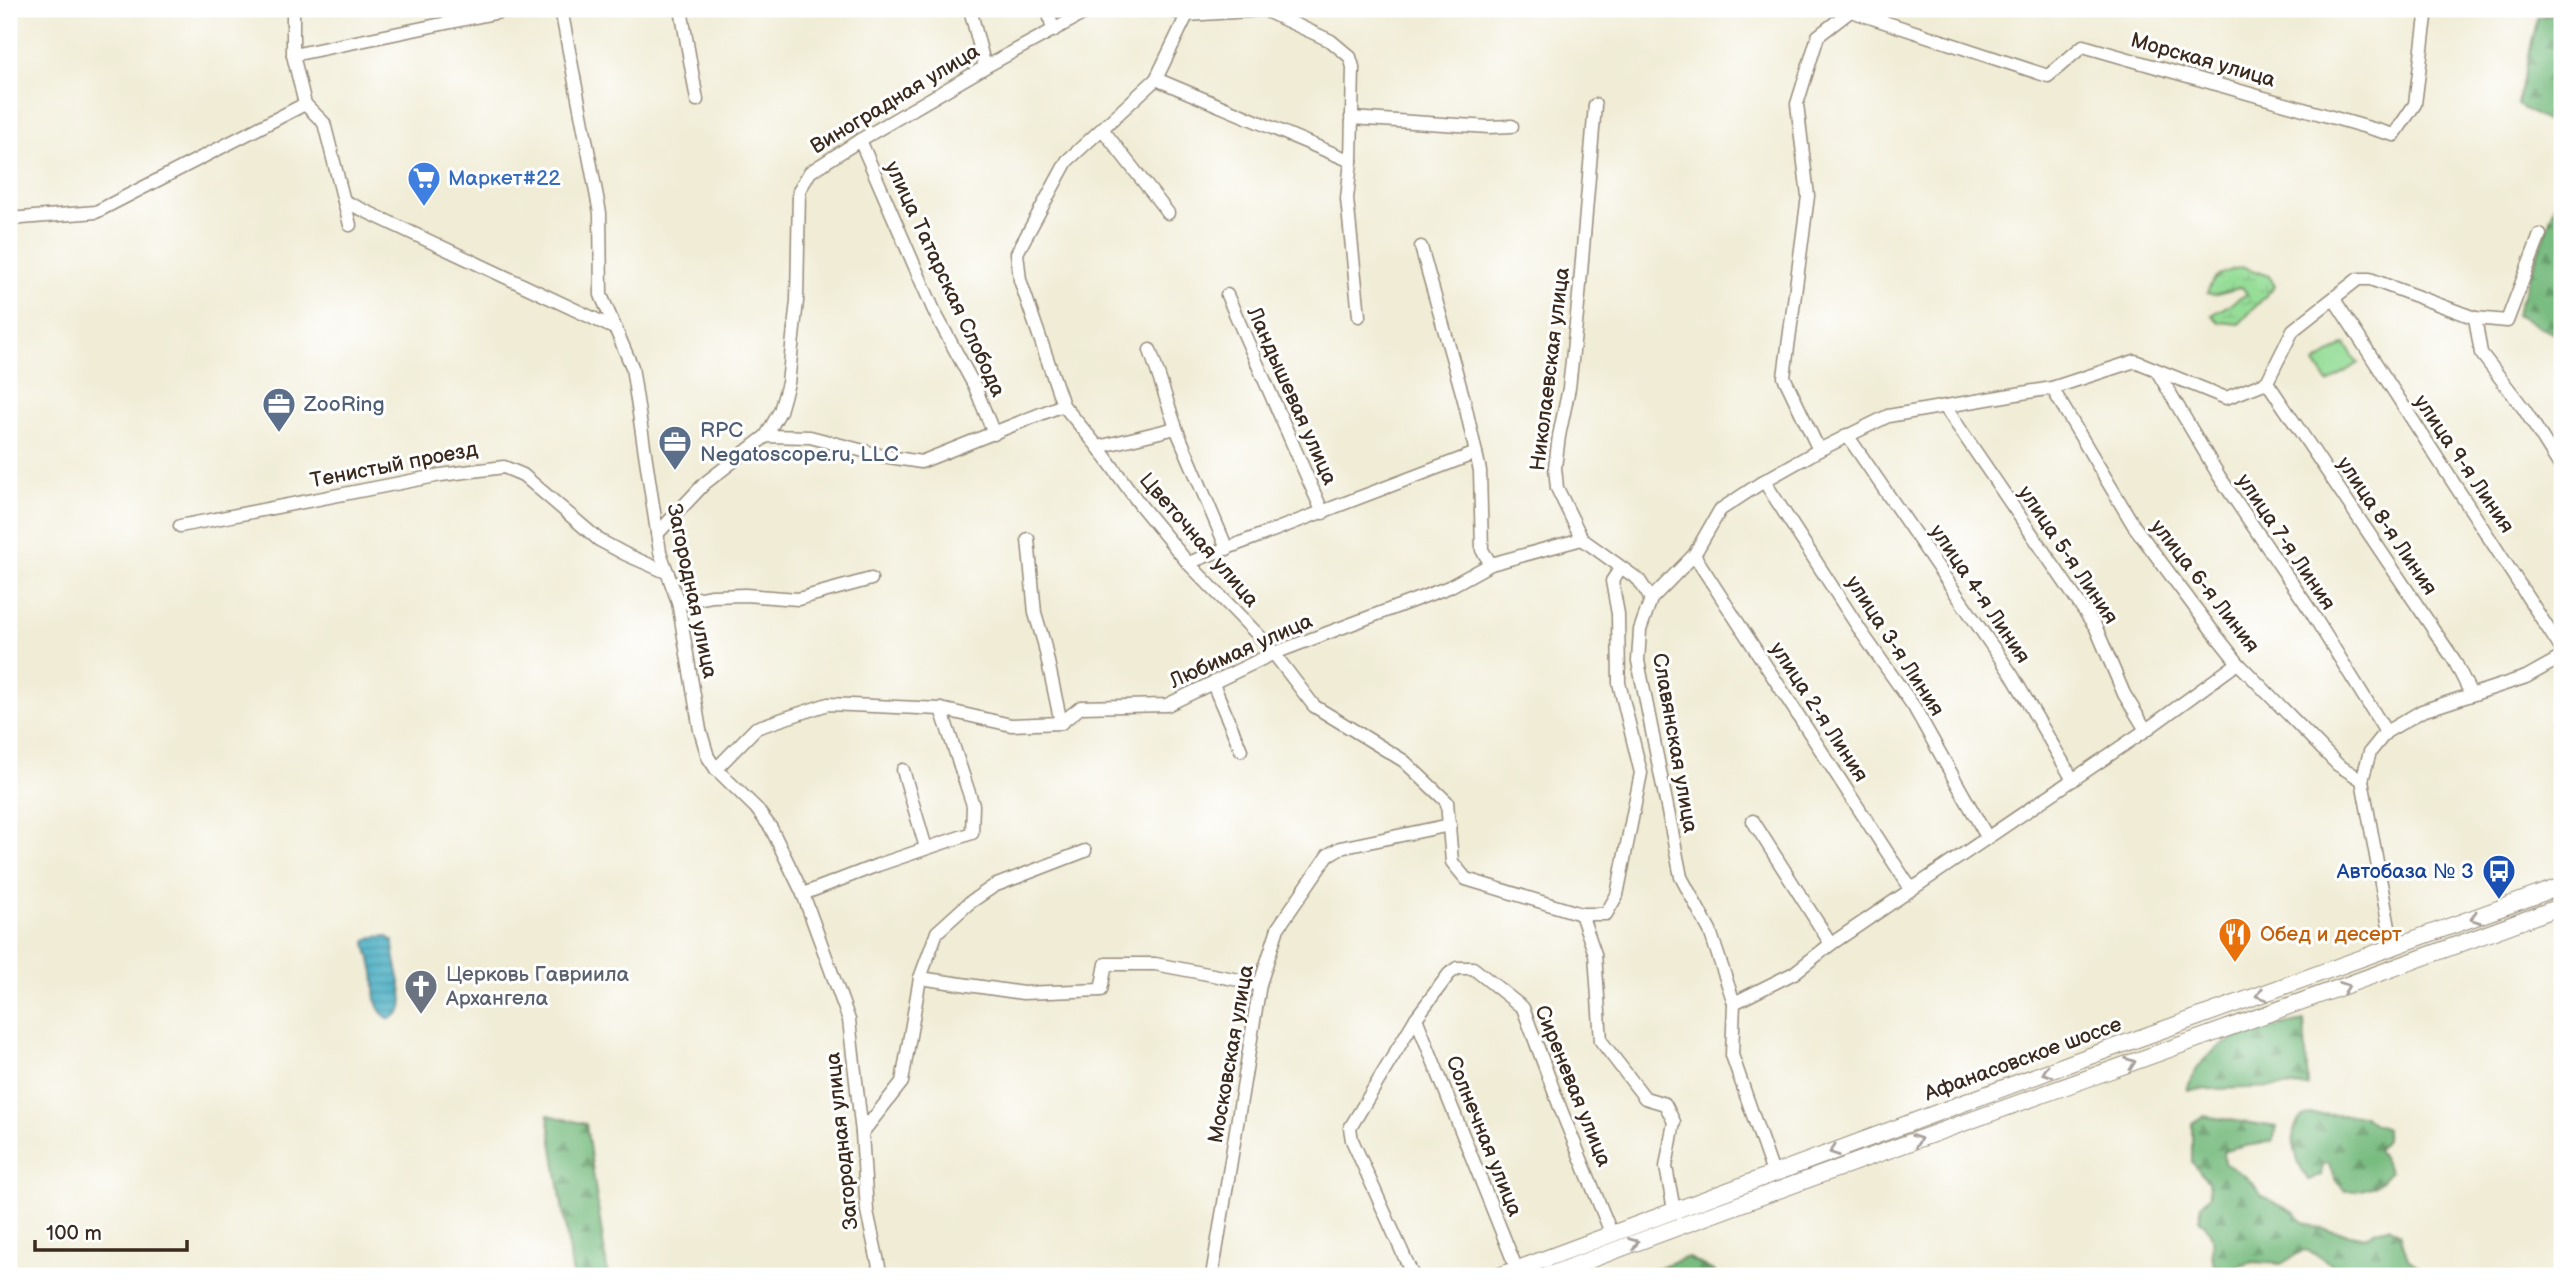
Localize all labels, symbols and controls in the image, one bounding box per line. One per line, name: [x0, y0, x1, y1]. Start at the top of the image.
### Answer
street label: Морская улица: [2128, 27, 2279, 93]
street label: Виноградная улица: [806, 38, 985, 159]
street label: улица Татарская Слобода: [879, 157, 1011, 401]
supermarket icon: Маркет#22: [405, 159, 443, 208]
place label: Маркет#22: [448, 166, 561, 191]
street label: Николаевская улица: [1525, 265, 1575, 472]
street label: Ландышевая улица: [1241, 302, 1343, 489]
office icon: ZooRing: [260, 385, 298, 434]
street label: улица 9-я Линия: [2409, 390, 2519, 538]
place label: ZooRing: [303, 392, 385, 417]
place label: RPC Negatoscope.ru, LLC: [700, 418, 899, 467]
office icon: RPC Negatoscope.ru, LLC: [656, 423, 694, 472]
street label: Тенистый проезд: [308, 436, 480, 493]
street label: улица 8-я Линия: [2332, 452, 2442, 600]
street label: Цветочная улица: [1134, 468, 1264, 613]
street label: улица 7-я Линия: [2231, 469, 2341, 615]
street label: улица 5-я Линия: [2013, 481, 2123, 629]
street label: Загородная улица: [661, 501, 723, 681]
street label: улица 6-я Линия: [2145, 514, 2265, 658]
street label: улица 4-я Линия: [1924, 520, 2036, 668]
street label: улица 3-я Линия: [1840, 571, 1950, 721]
street label: Любимая улица: [1165, 608, 1317, 694]
street label: улица 2-я Линия: [1765, 637, 1873, 787]
street label: Славянская улица: [1647, 651, 1703, 835]
bus stop icon: Автобаза № 3: [2480, 852, 2518, 901]
place label: Автобаза № 3: [2336, 859, 2474, 884]
one-way arrow: [2470, 910, 2482, 924]
restaurant icon: Обед и десерт: [2216, 915, 2254, 964]
place label: Обед и десерт: [2260, 922, 2402, 947]
place label: Церковь Гавриила Архангела: [445, 962, 630, 1011]
street label: Московская улица: [1203, 962, 1259, 1145]
church icon: Церковь Гавриила Архангела: [402, 967, 440, 1016]
one-way arrow: [2339, 981, 2351, 995]
one-way arrow: [2256, 987, 2268, 1001]
street label: Сиреневая улица: [1529, 1002, 1617, 1171]
street label: Афанасовское шоссе: [1920, 1012, 2125, 1107]
street label: Загородная улица: [820, 1051, 864, 1231]
street label: Солнечная улица: [1440, 1052, 1528, 1221]
one-way arrow: [2124, 1058, 2136, 1072]
one-way arrow: [2041, 1063, 2053, 1077]
one-way arrow: [1910, 1134, 1922, 1148]
one-way arrow: [1828, 1142, 1840, 1156]
scale bar: [35, 1208, 187, 1252]
text: 100 m: [46, 1221, 102, 1246]
one-way arrow: [1627, 1237, 1639, 1251]

